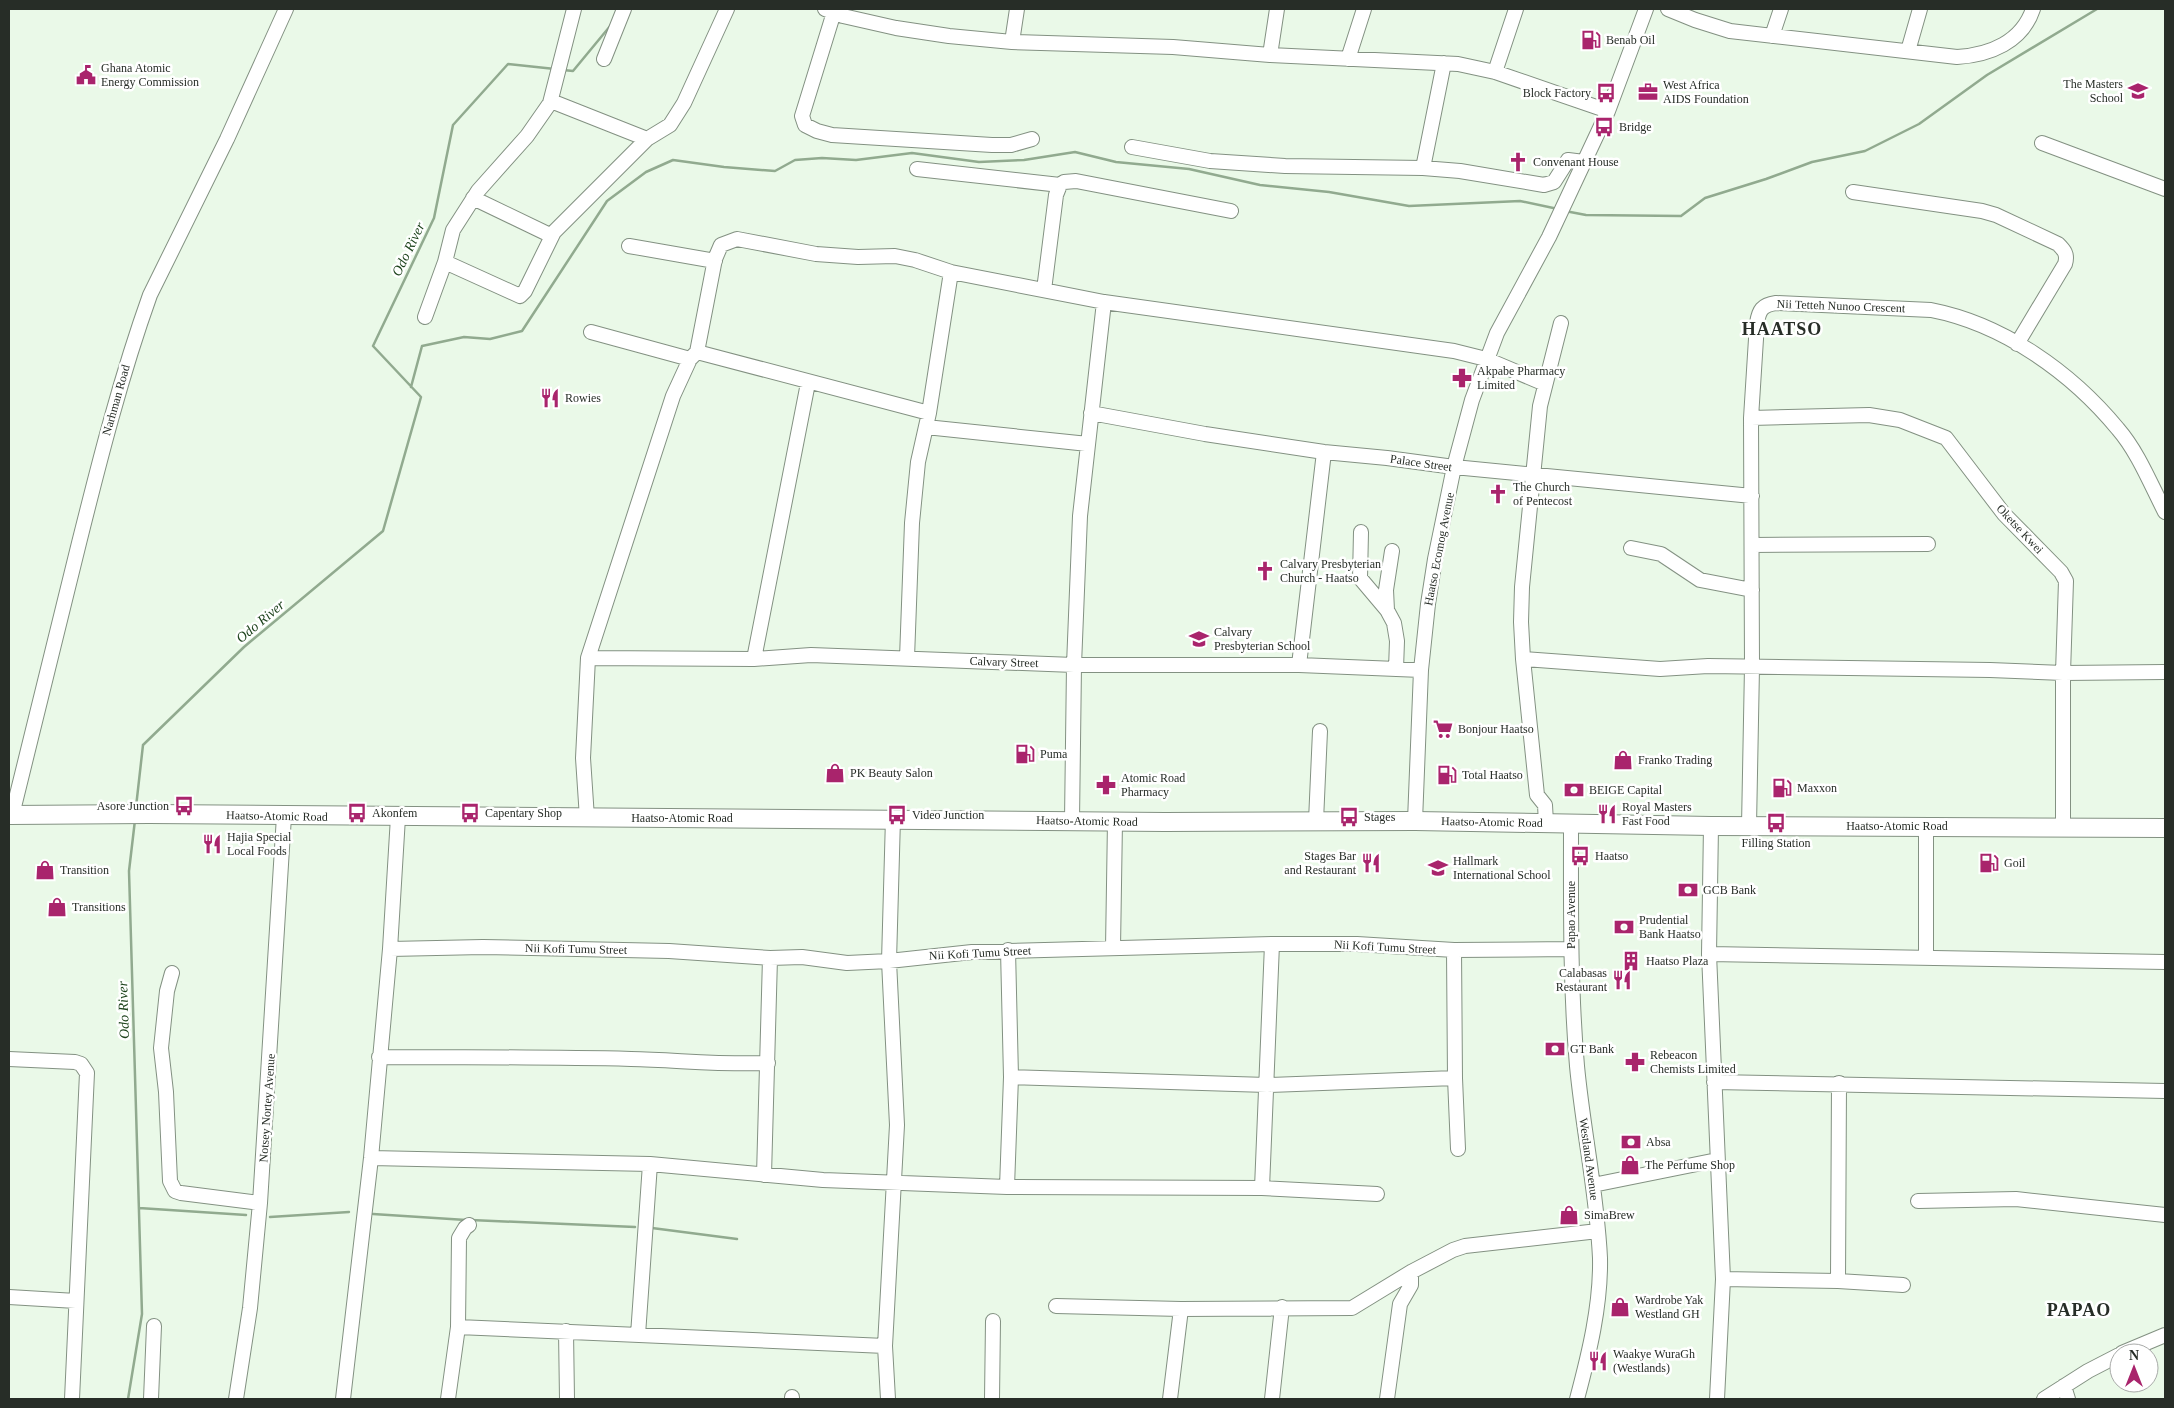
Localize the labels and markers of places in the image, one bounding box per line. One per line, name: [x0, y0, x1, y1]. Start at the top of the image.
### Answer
fuel station icon: Benab Oil: [1580, 29, 1602, 51]
place label: Benab Oil: [1606, 33, 1656, 47]
place label: Ghana Atomic Energy Commission: [101, 61, 199, 89]
public building icon: Ghana Atomic Energy Commission: [75, 64, 97, 86]
place label: The Masters School: [2063, 77, 2124, 105]
place label: West Africa AIDS Foundation: [1663, 78, 1749, 106]
school or university icon: The Masters School: [2127, 80, 2149, 102]
office icon: West Africa AIDS Foundation: [1637, 81, 1659, 103]
bus stop icon: Block Factory: [1595, 82, 1617, 104]
place label: Block Factory: [1523, 86, 1591, 100]
bus stop icon: Bridge: [1593, 116, 1615, 138]
place label: Bridge: [1619, 120, 1652, 134]
church icon: Convenant House: [1507, 151, 1529, 173]
place label: Convenant House: [1533, 155, 1619, 169]
place label: Akpabe Pharmacy Limited: [1477, 364, 1565, 392]
pharmacy icon: Akpabe Pharmacy Limited: [1451, 367, 1473, 389]
restaurant icon: Rowies: [539, 387, 561, 409]
place label: Rowies: [565, 391, 601, 405]
place label: The Church of Pentecost: [1513, 480, 1573, 508]
church icon: The Church of Pentecost: [1487, 483, 1509, 505]
place label: Calvary Presbyterian Church - Haatso: [1280, 557, 1381, 585]
church icon: Calvary Presbyterian Church - Haatso: [1254, 560, 1276, 582]
place label: Calvary Presbyterian School: [1214, 625, 1311, 653]
school or university icon: Calvary Presbyterian School: [1188, 628, 1210, 650]
supermarket icon: Bonjour Haatso: [1432, 718, 1454, 740]
place label: Bonjour Haatso: [1458, 722, 1534, 736]
fuel station icon: Puma: [1014, 743, 1036, 765]
place label: Puma: [1040, 747, 1068, 761]
shop icon: Franko Trading: [1612, 749, 1634, 771]
place label: Franko Trading: [1638, 753, 1712, 767]
shop icon: PK Beauty Salon: [824, 762, 846, 784]
fuel station icon: Total Haatso: [1436, 764, 1458, 786]
place label: PK Beauty Salon: [850, 766, 933, 780]
place label: Total Haatso: [1462, 768, 1523, 782]
place label: Atomic Road Pharmacy: [1121, 771, 1185, 799]
pharmacy icon: Atomic Road Pharmacy: [1095, 774, 1117, 796]
fuel station icon: Maxxon: [1771, 777, 1793, 799]
bank icon: BEIGE Capital: [1563, 779, 1585, 801]
place label: Maxxon: [1797, 781, 1837, 795]
place label: BEIGE Capital: [1589, 783, 1663, 797]
bus stop icon: Asore Junction: [173, 795, 195, 817]
place label: Asore Junction: [97, 799, 169, 813]
place label: Royal Masters Fast Food: [1622, 800, 1692, 828]
bus stop icon: Akonfem: [346, 802, 368, 824]
bus stop icon: Capentary Shop: [459, 802, 481, 824]
restaurant icon: Royal Masters Fast Food: [1596, 803, 1618, 825]
bus stop icon: Video Junction: [886, 804, 908, 826]
place label: Akonfem: [372, 806, 418, 820]
place label: Capentary Shop: [485, 806, 562, 820]
bus stop icon: Stages: [1338, 806, 1360, 828]
place label: Video Junction: [912, 808, 984, 822]
place label: Stages: [1364, 810, 1396, 824]
bus stop icon: Filling Station: [1765, 812, 1787, 834]
place label: Hajia Special Local Foods: [227, 830, 292, 858]
restaurant icon: Hajia Special Local Foods: [201, 833, 223, 855]
place label: Filling Station: [1741, 836, 1811, 850]
bus stop icon: Haatso: [1569, 845, 1591, 867]
place label: Stages Bar and Restaurant: [1284, 849, 1357, 877]
place label: Haatso: [1595, 849, 1628, 863]
restaurant icon: Stages Bar and Restaurant: [1360, 852, 1382, 874]
fuel station icon: Goil: [1978, 852, 2000, 874]
place label: Hallmark International School: [1453, 854, 1551, 882]
place label: Goil: [2004, 856, 2026, 870]
school or university icon: Hallmark International School: [1427, 857, 1449, 879]
shop icon: Transition: [34, 859, 56, 881]
place label: Transition: [60, 863, 109, 877]
bank icon: GCB Bank: [1677, 879, 1699, 901]
place label: GCB Bank: [1703, 883, 1756, 897]
shop icon: Transitions: [46, 896, 68, 918]
place label: Transitions: [72, 900, 126, 914]
place label: Prudential Bank Haatso: [1639, 913, 1701, 941]
bank icon: Prudential Bank Haatso: [1613, 916, 1635, 938]
building icon: Haatso Plaza: [1620, 950, 1642, 972]
place label: Haatso Plaza: [1646, 954, 1709, 968]
place label: Calabasas Restaurant: [1556, 966, 1608, 994]
restaurant icon: Calabasas Restaurant: [1611, 969, 1633, 991]
bank icon: GT Bank: [1544, 1038, 1566, 1060]
place label: GT Bank: [1570, 1042, 1614, 1056]
place label: Rebeacon Chemists Limited: [1650, 1048, 1736, 1076]
pharmacy icon: Rebeacon Chemists Limited: [1624, 1051, 1646, 1073]
bank icon: Absa: [1620, 1131, 1642, 1153]
place label: Absa: [1646, 1135, 1671, 1149]
shop icon: The Perfume Shop: [1619, 1154, 1641, 1176]
place label: The Perfume Shop: [1645, 1158, 1735, 1172]
shop icon: SimaBrew: [1558, 1204, 1580, 1226]
place label: SimaBrew: [1584, 1208, 1635, 1222]
place label: Wardrobe Yak Westland GH: [1635, 1293, 1703, 1321]
shop icon: Wardrobe Yak Westland GH: [1609, 1296, 1631, 1318]
place label: Waakye WuraGh (Westlands): [1613, 1347, 1695, 1375]
restaurant icon: Waakye WuraGh (Westlands): [1587, 1350, 1609, 1372]

